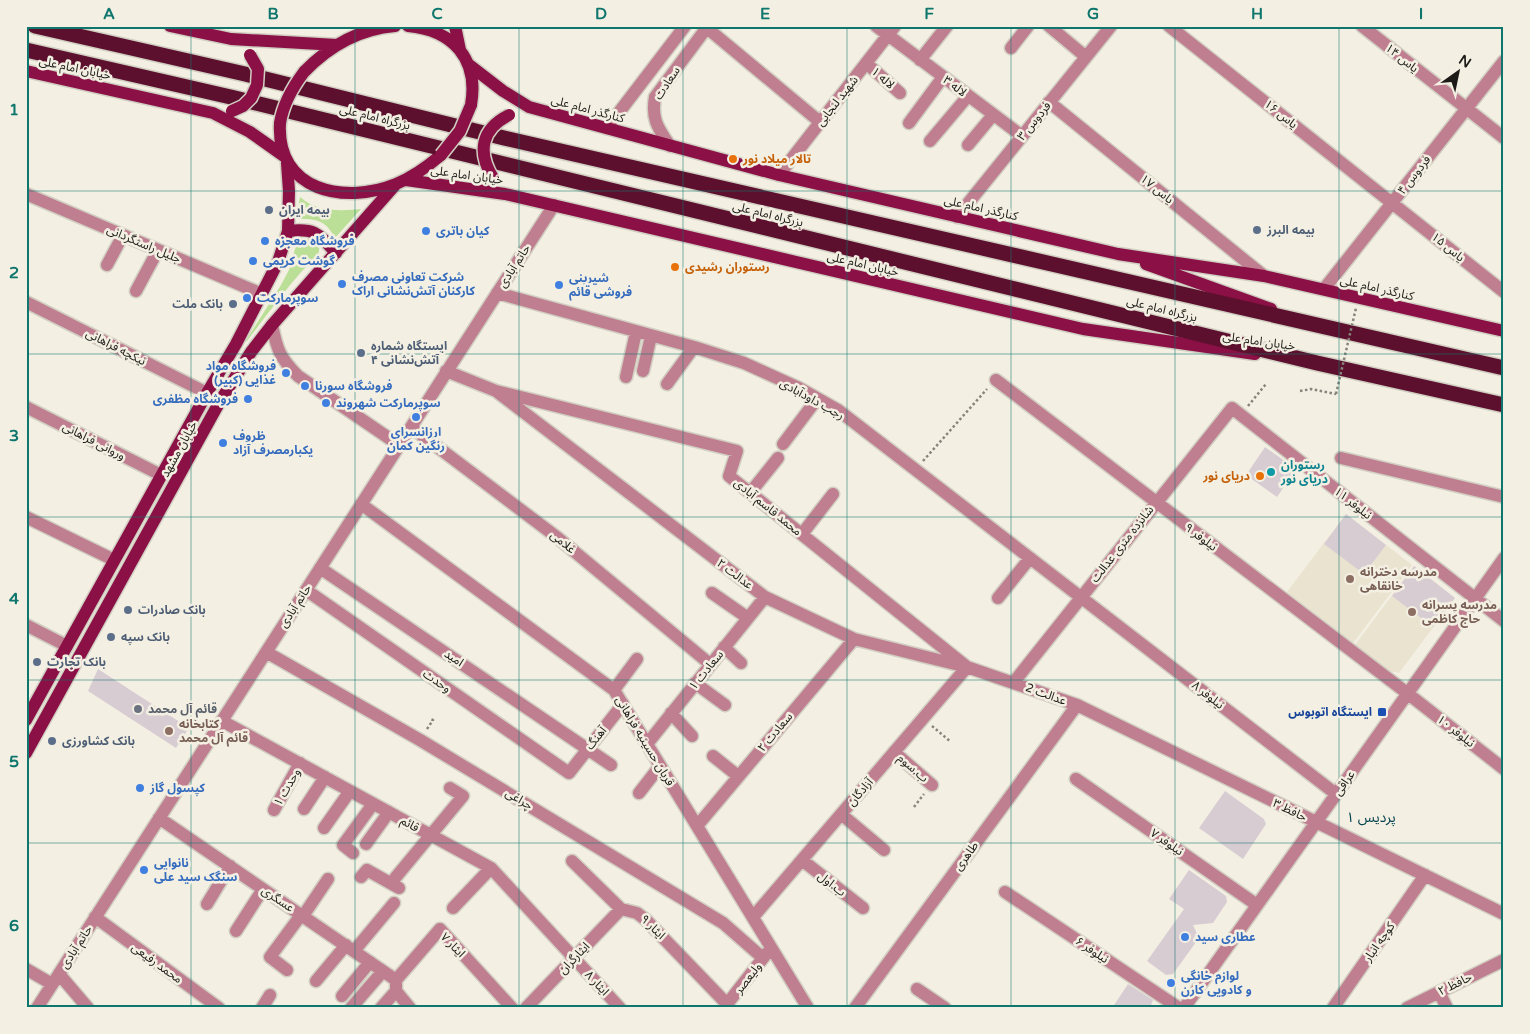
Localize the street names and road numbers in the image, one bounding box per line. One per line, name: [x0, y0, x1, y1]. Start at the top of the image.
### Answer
street label: یاس ۱۴: [1383, 41, 1422, 75]
street label: خیابان امام علی: [37, 54, 112, 84]
street label: سعادت: [651, 64, 683, 102]
street label: لاله ۱: [869, 64, 897, 92]
street label: شهید لنجابی: [813, 73, 861, 129]
street label: لاله ۳: [940, 73, 970, 99]
street label: کنارگذر امام علی: [549, 92, 627, 128]
street label: یاس ۱۶: [1262, 97, 1301, 131]
street label: فردوس ۳: [1014, 99, 1054, 143]
street label: بزرگراه امام علی: [338, 101, 412, 134]
street label: فردوس ۴: [1395, 153, 1433, 197]
street label: خیابان امام علی: [430, 163, 504, 189]
street label: یاس ۱۷: [1138, 171, 1176, 207]
street label: کنارگذر امام علی: [942, 193, 1020, 225]
street label: بزرگراه امام علی: [731, 198, 805, 231]
street label: جلیل راستگردانی: [105, 222, 183, 266]
street label: یاس ۱۵: [1429, 229, 1467, 265]
street label: حاتم آبادی: [495, 242, 535, 291]
street label: خیابان امام علی: [825, 249, 900, 281]
street label: کنارگذر امام علی: [1338, 273, 1416, 305]
street label: بزرگراه امام علی: [1125, 293, 1199, 326]
street label: نیکچه فراهانی: [83, 326, 148, 369]
street label: خیابان امام علی: [1222, 329, 1296, 355]
street label: رجب داودآبادی: [777, 376, 847, 423]
street label: خیابان مشهد: [158, 418, 200, 480]
street label: وروانی فراهانی: [60, 419, 128, 463]
street label: محمد قاسم آبادی: [730, 475, 805, 540]
street label: نیلوفر ۱۱: [1331, 484, 1375, 522]
street label: شانزده متری عدالت: [1088, 503, 1156, 585]
street label: نیلوفر ۹: [1182, 520, 1220, 554]
street label: غلامی: [548, 528, 578, 556]
street label: عدالت ۲: [714, 556, 756, 592]
street label: حاتم آبادی: [276, 582, 316, 631]
street label: امید: [442, 647, 466, 670]
street label: سعادت ۱: [686, 647, 726, 693]
street label: وحدت: [420, 666, 454, 696]
street label: نیلوفر ۸: [1189, 678, 1227, 712]
street label: عدالت 2: [1024, 680, 1068, 708]
street label: قربان حسینیه فراهانی: [613, 694, 677, 788]
street label: سعادت ۲: [755, 710, 795, 754]
street label: نیلوفر ۱۰: [1434, 712, 1478, 750]
street label: آهنگ: [583, 723, 610, 752]
street label: ب.سوم: [894, 751, 931, 787]
street label: وحدت ۱: [271, 766, 303, 808]
street label: عراقی: [1330, 768, 1358, 798]
street label: آزادگان: [844, 775, 876, 809]
street label: چراغی: [502, 785, 535, 813]
street label: حافظ ۳: [1271, 796, 1309, 824]
street label: قائم: [397, 813, 422, 836]
street label: نیلوفر ۷: [1148, 826, 1186, 858]
street label: طاهری: [951, 839, 981, 873]
street label: ب.اول: [815, 869, 849, 900]
street label: عسگری: [259, 883, 297, 915]
street label: ایثار ۹: [638, 912, 668, 942]
street label: کوچه انبار: [1360, 919, 1399, 966]
street label: حاتم آبادی: [57, 923, 97, 972]
street label: ایثار ۷: [438, 930, 468, 960]
street label: نیلوفر ۶: [1073, 934, 1111, 966]
street label: ایثارگران: [555, 939, 593, 977]
street label: محمد رفیعی: [129, 940, 185, 986]
street label: ولیعصر: [731, 960, 764, 997]
street label: ایثار ۸: [582, 968, 612, 998]
street label: حافظ ۲: [1436, 970, 1474, 998]

